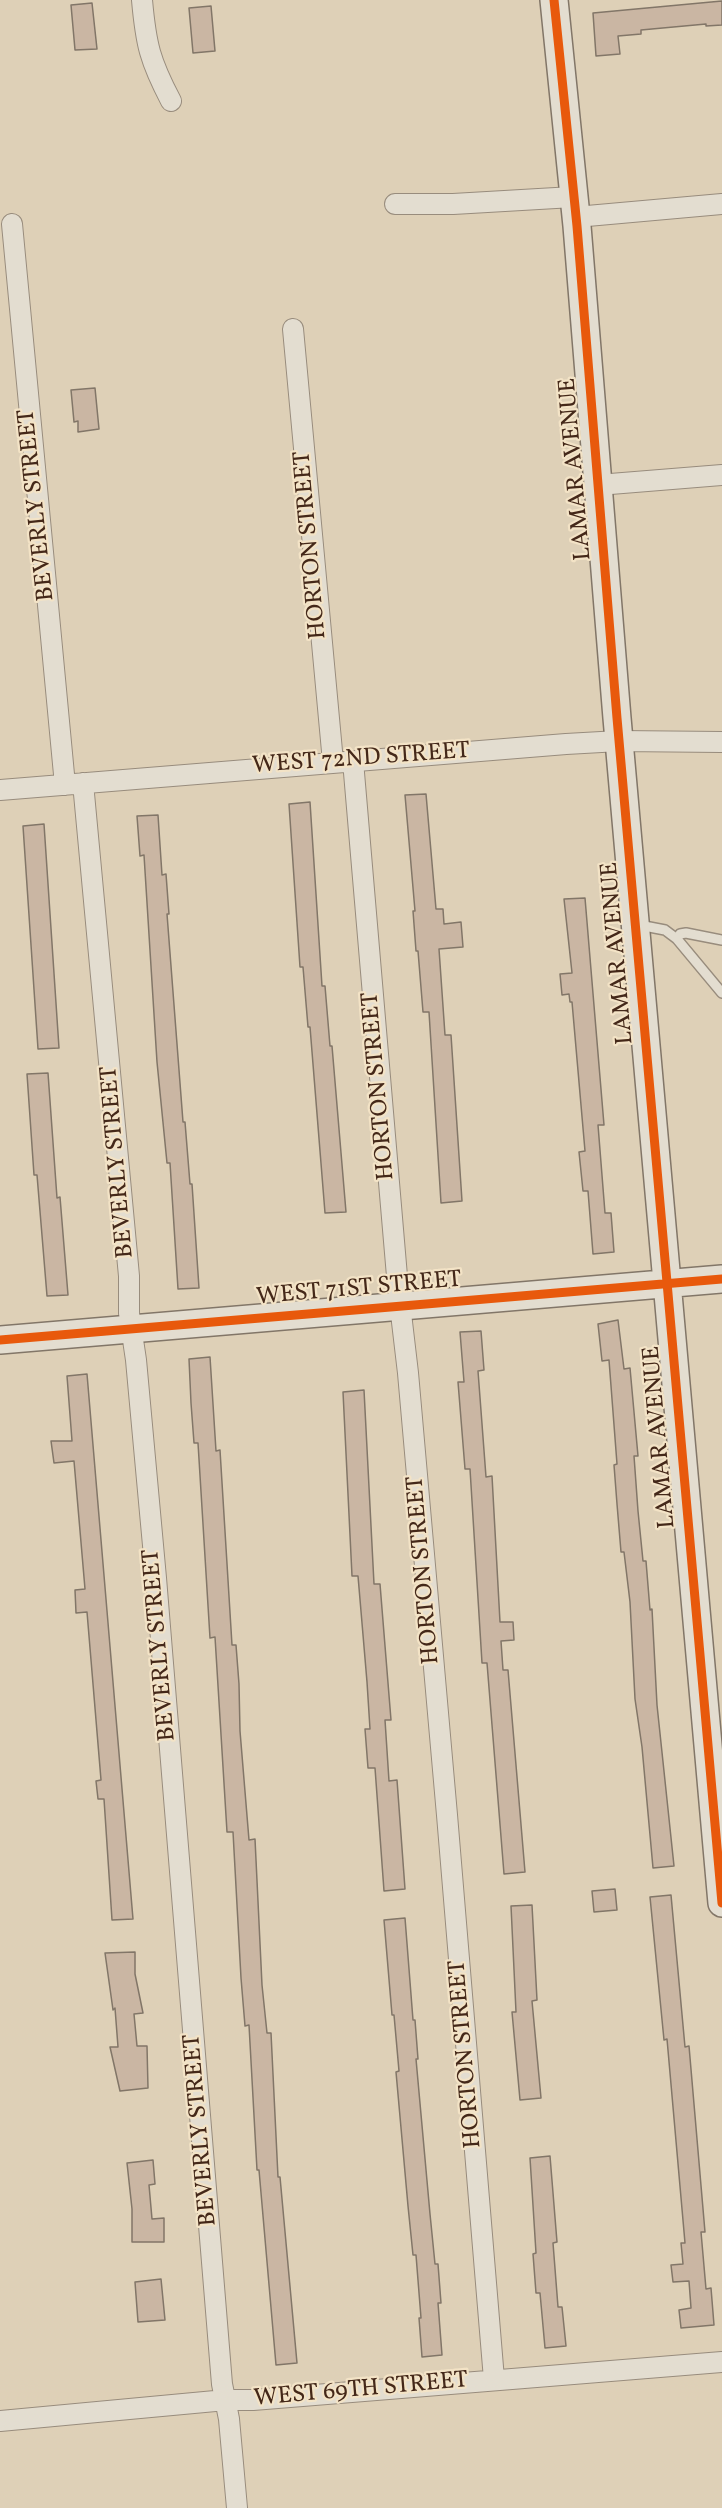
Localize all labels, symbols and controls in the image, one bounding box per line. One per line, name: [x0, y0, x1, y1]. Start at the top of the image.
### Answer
street label: LAMAR AVENUE: [555, 376, 599, 562]
street label: BEVERLY STREET: [14, 407, 62, 603]
street label: HORTON STREET: [289, 450, 335, 640]
street label: WEST 72ND STREET: [251, 738, 471, 782]
street label: LAMAR AVENUE: [597, 860, 641, 1046]
street label: HORTON STREET: [357, 991, 403, 1181]
street label: BEVERLY STREET: [96, 1065, 142, 1259]
street label: WEST 71ST STREET: [255, 1267, 463, 1313]
street label: LAMAR AVENUE: [639, 1344, 683, 1530]
street label: HORTON STREET: [402, 1475, 448, 1665]
street label: BEVERLY STREET: [138, 1548, 184, 1742]
street label: HORTON STREET: [444, 1959, 490, 2149]
street label: BEVERLY STREET: [179, 2033, 225, 2227]
street label: WEST 69TH STREET: [253, 2367, 469, 2415]

